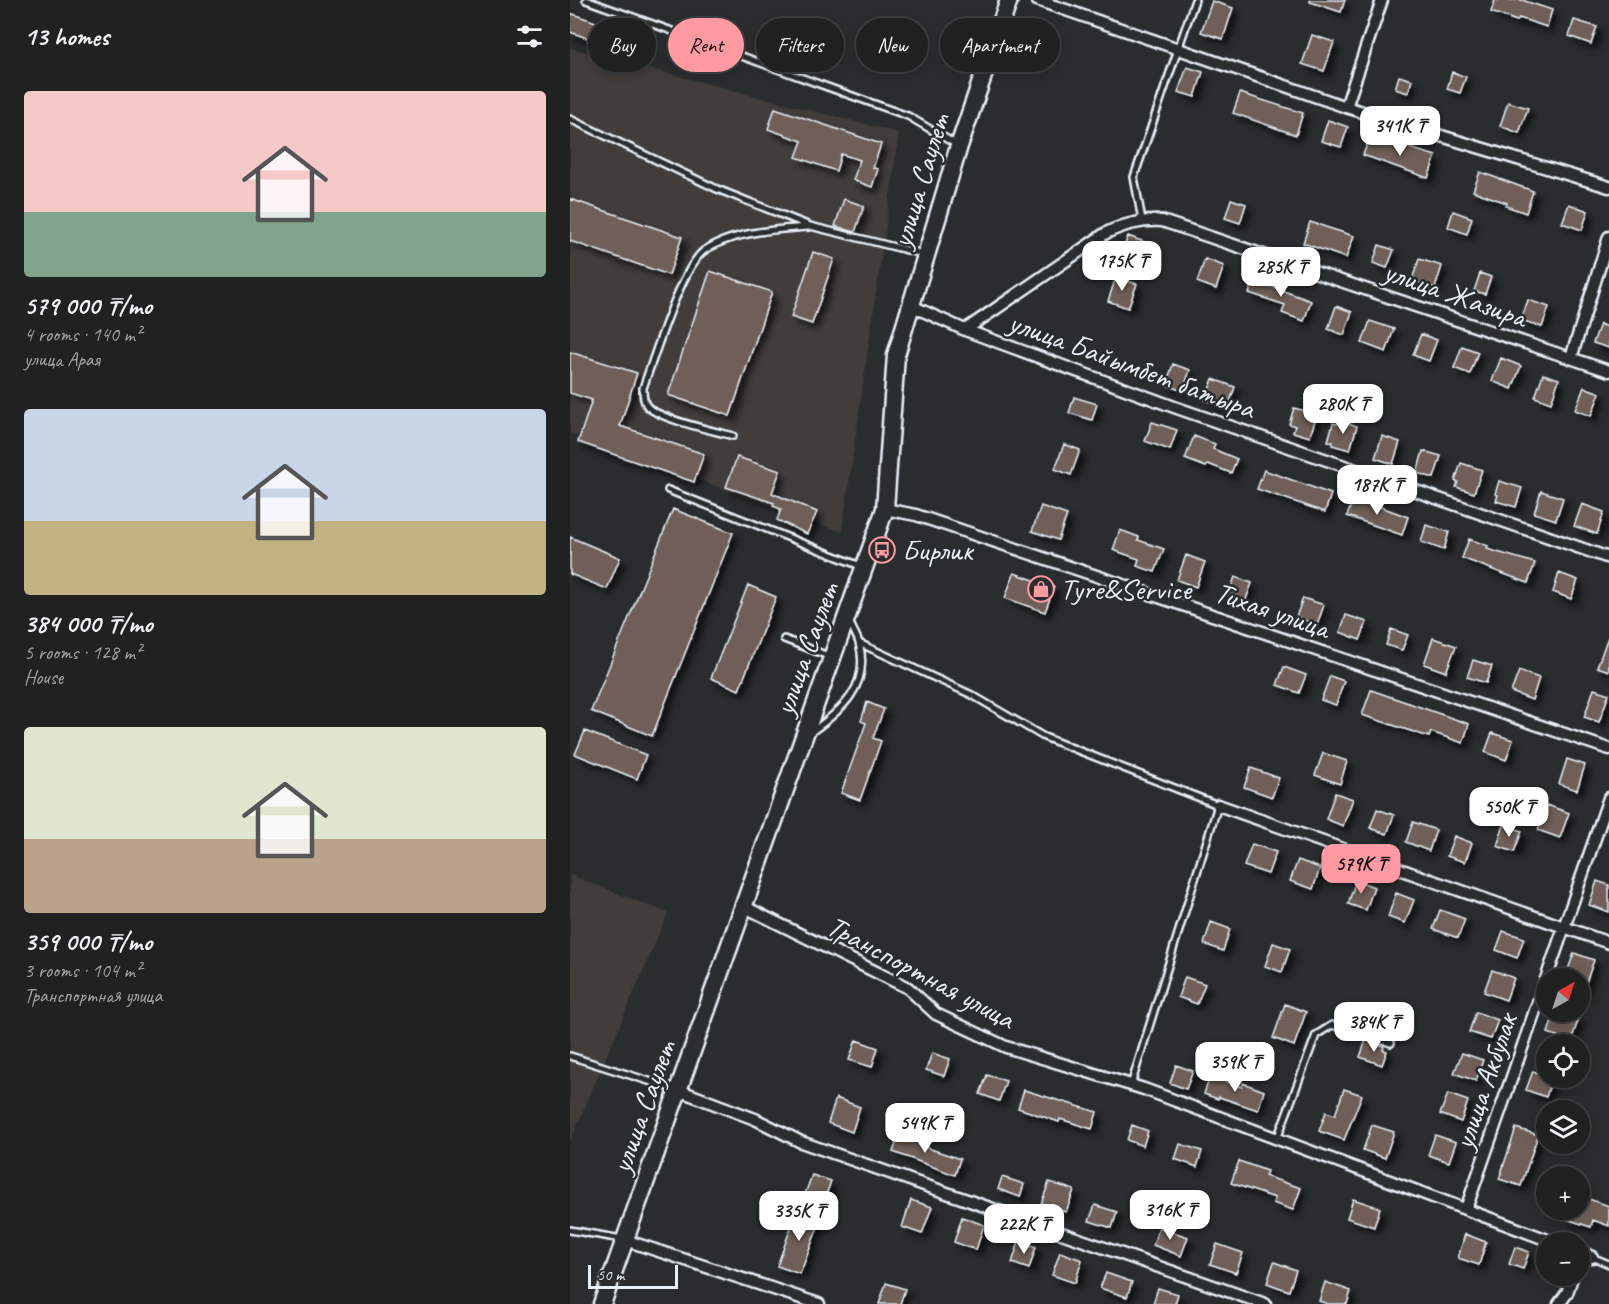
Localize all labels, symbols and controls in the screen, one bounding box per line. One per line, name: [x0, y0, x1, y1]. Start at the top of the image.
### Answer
chip: Buy: [588, 18, 656, 72]
chip: Rent: [668, 18, 744, 72]
chip: Filters: [756, 18, 844, 72]
chip: New: [856, 18, 928, 72]
chip: Apartment: [940, 18, 1060, 72]
text: 13 homes: [24, 20, 109, 53]
icon: filters: [513, 20, 546, 53]
pin: 341K ₸: [1351, 106, 1449, 157]
street label: улица Саулет: [881, 107, 959, 254]
text: 341K ₸: [1374, 113, 1426, 138]
icon: home: [231, 130, 339, 238]
pin: 175K ₸: [1073, 241, 1171, 292]
pin: 285K ₸: [1232, 247, 1330, 298]
text: 175K ₸: [1096, 248, 1148, 273]
street label: улица Жазира: [1377, 251, 1534, 337]
text: 285K ₸: [1255, 254, 1307, 279]
text: 579 000 ₸/mo: [24, 289, 152, 322]
street label: улица Байымбет батыра: [1002, 302, 1262, 428]
text: 4 rooms · 140 m²: [24, 322, 141, 347]
text: улица Арая: [24, 347, 100, 372]
pin: 280K ₸: [1294, 384, 1392, 435]
text: 280K ₸: [1317, 391, 1369, 416]
icon: home: [231, 448, 339, 556]
pin: 187K ₸: [1328, 465, 1426, 516]
text: 187K ₸: [1351, 472, 1403, 497]
place label: Бирлик: [902, 531, 975, 569]
bus stop icon: Бирлик: [867, 535, 897, 565]
place label: Tyre&Service: [1060, 570, 1193, 608]
street label: Тихая улица: [1210, 573, 1337, 648]
shop icon: Tyre&Service: [1026, 574, 1056, 604]
street label: улица Саулет: [764, 575, 848, 722]
text: 384 000 ₸/mo: [24, 607, 153, 640]
text: 5 rooms · 128 m²: [24, 640, 141, 665]
text: House: [24, 665, 63, 690]
icon: home: [231, 766, 339, 874]
pin: 550K ₸: [1460, 787, 1558, 838]
text: 550K ₸: [1483, 794, 1535, 819]
pin: 579K ₸: [1312, 844, 1410, 895]
text: 579K ₸: [1335, 851, 1387, 876]
street label: Транспортная улица: [821, 907, 1023, 1038]
text: 359 000 ₸/mo: [24, 925, 152, 958]
text: 3 rooms · 104 m²: [24, 958, 141, 983]
north arrow: [1536, 968, 1590, 1022]
map controls: [1536, 968, 1590, 1286]
text: Транспортная улица: [24, 983, 162, 1008]
pin: 384K ₸: [1325, 1002, 1423, 1053]
street label: улица Акбулак: [1443, 1006, 1527, 1156]
text: 384K ₸: [1348, 1009, 1400, 1034]
street label: улица Саулет: [601, 1033, 685, 1180]
button: locate: [1536, 1034, 1590, 1088]
pin: 359K ₸: [1186, 1042, 1284, 1093]
text: 359K ₸: [1209, 1049, 1261, 1074]
button: layers: [1536, 1100, 1590, 1154]
pin: 549K ₸: [876, 1103, 974, 1154]
text: 549K ₸: [899, 1110, 951, 1135]
button: +: [1536, 1166, 1590, 1220]
pin: 316K ₸: [1121, 1190, 1219, 1241]
pin: 335K ₸: [750, 1191, 848, 1242]
text: 316K ₸: [1144, 1197, 1196, 1222]
text: 335K ₸: [773, 1198, 825, 1223]
pin: 222K ₸: [975, 1204, 1073, 1255]
text: 222K ₸: [998, 1211, 1050, 1236]
button: −: [1536, 1232, 1590, 1286]
scale bar: [588, 1262, 678, 1290]
text: 50 m: [597, 1265, 624, 1285]

